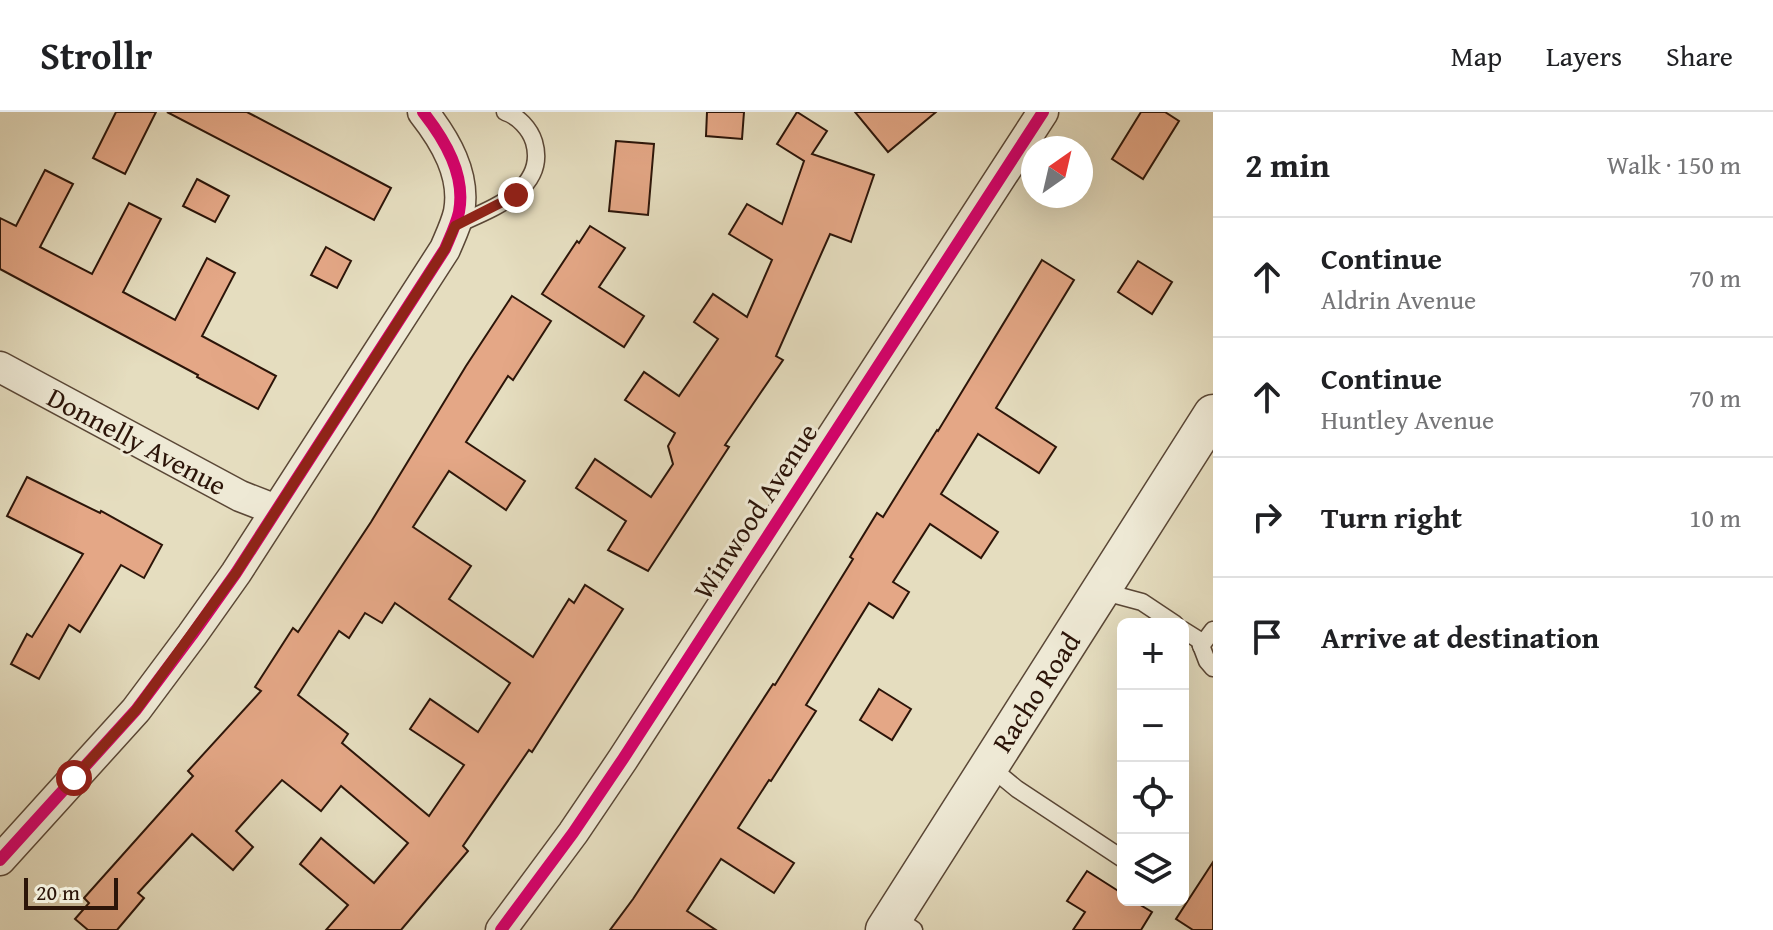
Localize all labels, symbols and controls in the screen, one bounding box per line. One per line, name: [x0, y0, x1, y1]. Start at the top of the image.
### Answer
text: Strollr: [40, 27, 152, 83]
text: Map: [1451, 35, 1502, 76]
text: Layers: [1546, 35, 1622, 76]
text: Share: [1666, 35, 1733, 76]
north arrow: [1021, 136, 1093, 208]
text: 2 min: [1245, 140, 1330, 189]
text: Walk · 150 m: [1607, 145, 1741, 184]
route end: [498, 177, 534, 213]
text: Continue: [1321, 236, 1442, 280]
icon: ahead: [1245, 255, 1289, 299]
text: 70 m: [1689, 258, 1741, 297]
text: Aldrin Avenue: [1321, 280, 1476, 319]
text: Continue: [1321, 356, 1442, 400]
icon: ahead: [1245, 375, 1289, 419]
street label: Donnelly Avenue: [40, 376, 234, 505]
text: 70 m: [1689, 378, 1741, 417]
text: Huntley Avenue: [1321, 400, 1494, 439]
street label: Winwood Avenue: [682, 415, 827, 607]
icon: right: [1245, 495, 1289, 539]
text: Turn right: [1321, 495, 1462, 539]
text: 10 m: [1689, 498, 1741, 537]
icon: arrive: [1245, 615, 1289, 659]
text: Arrive at destination: [1321, 615, 1599, 659]
map controls: [1117, 618, 1189, 906]
button: +: [1117, 618, 1189, 690]
street label: Racho Road: [981, 623, 1090, 760]
button: −: [1117, 690, 1189, 762]
route start: [56, 760, 92, 796]
button: locate: [1117, 762, 1189, 834]
button: layers: [1117, 834, 1189, 906]
scale bar: [24, 874, 118, 910]
text: 20 m: [36, 876, 80, 908]

